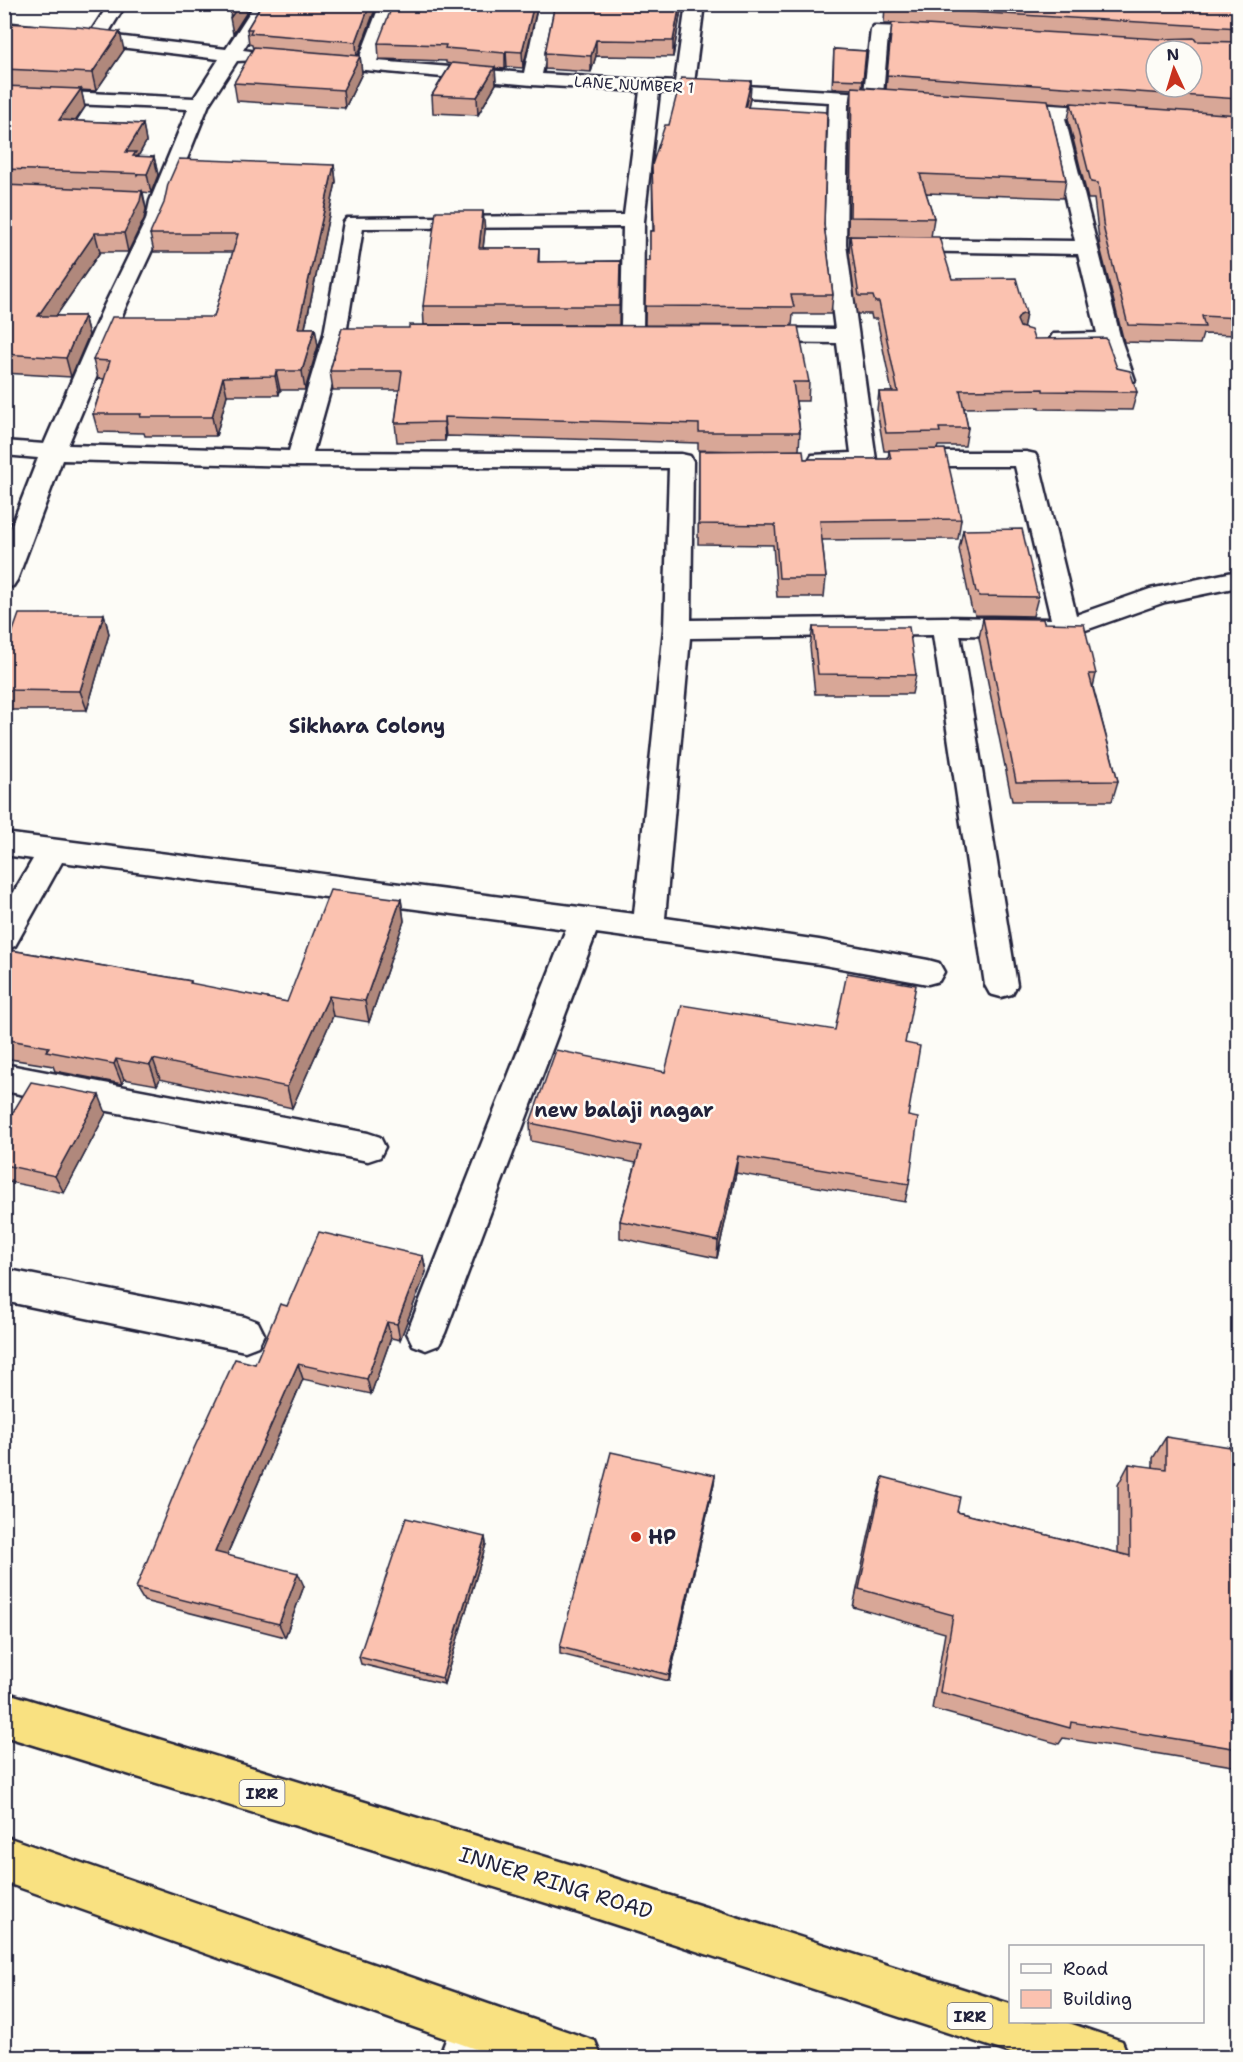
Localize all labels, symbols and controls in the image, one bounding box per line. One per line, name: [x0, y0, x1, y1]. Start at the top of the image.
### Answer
north arrow: [1144, 39, 1204, 99]
text: N: [1166, 44, 1180, 65]
street label: LANE NUMBER 1: [573, 72, 695, 98]
district label: Sikhara Colony: [289, 713, 445, 739]
district label: new balaji nagar: [534, 1097, 714, 1123]
place label: HP: [648, 1523, 676, 1551]
marker: HP: [629, 1530, 643, 1544]
road number: IRR: [240, 1780, 284, 1806]
street label: INNER RING ROAD: [456, 1840, 656, 1926]
legend: [1009, 1945, 1204, 2023]
text: Road: [1063, 1957, 1108, 1981]
text: Building: [1063, 1987, 1132, 2011]
road number: IRR: [948, 2003, 992, 2029]

